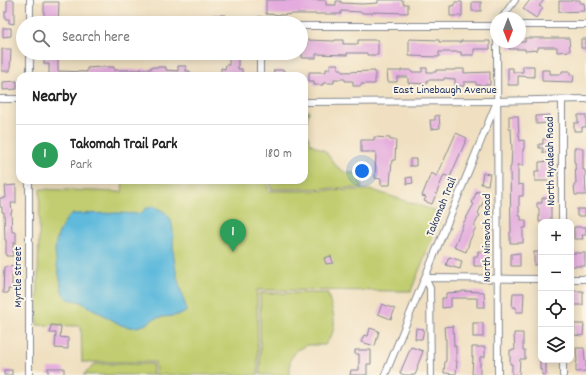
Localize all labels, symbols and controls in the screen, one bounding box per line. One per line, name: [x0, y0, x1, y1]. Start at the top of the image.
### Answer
north arrow: [490, 12, 526, 48]
search box: [16, 16, 308, 60]
icon: search: [30, 27, 52, 49]
text: Search here: [62, 27, 130, 49]
street label: East Linebaugh Avenue: [393, 82, 497, 99]
text: Nearby: [32, 86, 76, 110]
street label: North Hyaleah Road: [542, 116, 560, 206]
text: Takomah Trail Park: [70, 134, 177, 156]
text: 1: [44, 145, 46, 164]
text: 180 m: [265, 145, 292, 164]
text: Park: [70, 156, 92, 175]
your location: [352, 161, 372, 181]
street label: Takomah Trail: [422, 175, 462, 239]
street label: North Ninevah Road: [479, 194, 496, 282]
pin: 1: [220, 219, 246, 252]
map controls: [538, 219, 574, 363]
button: +: [538, 219, 574, 255]
street label: Myrtle Street: [10, 246, 27, 307]
button: −: [538, 255, 574, 291]
button: locate: [538, 291, 574, 327]
button: layers: [538, 327, 574, 363]

